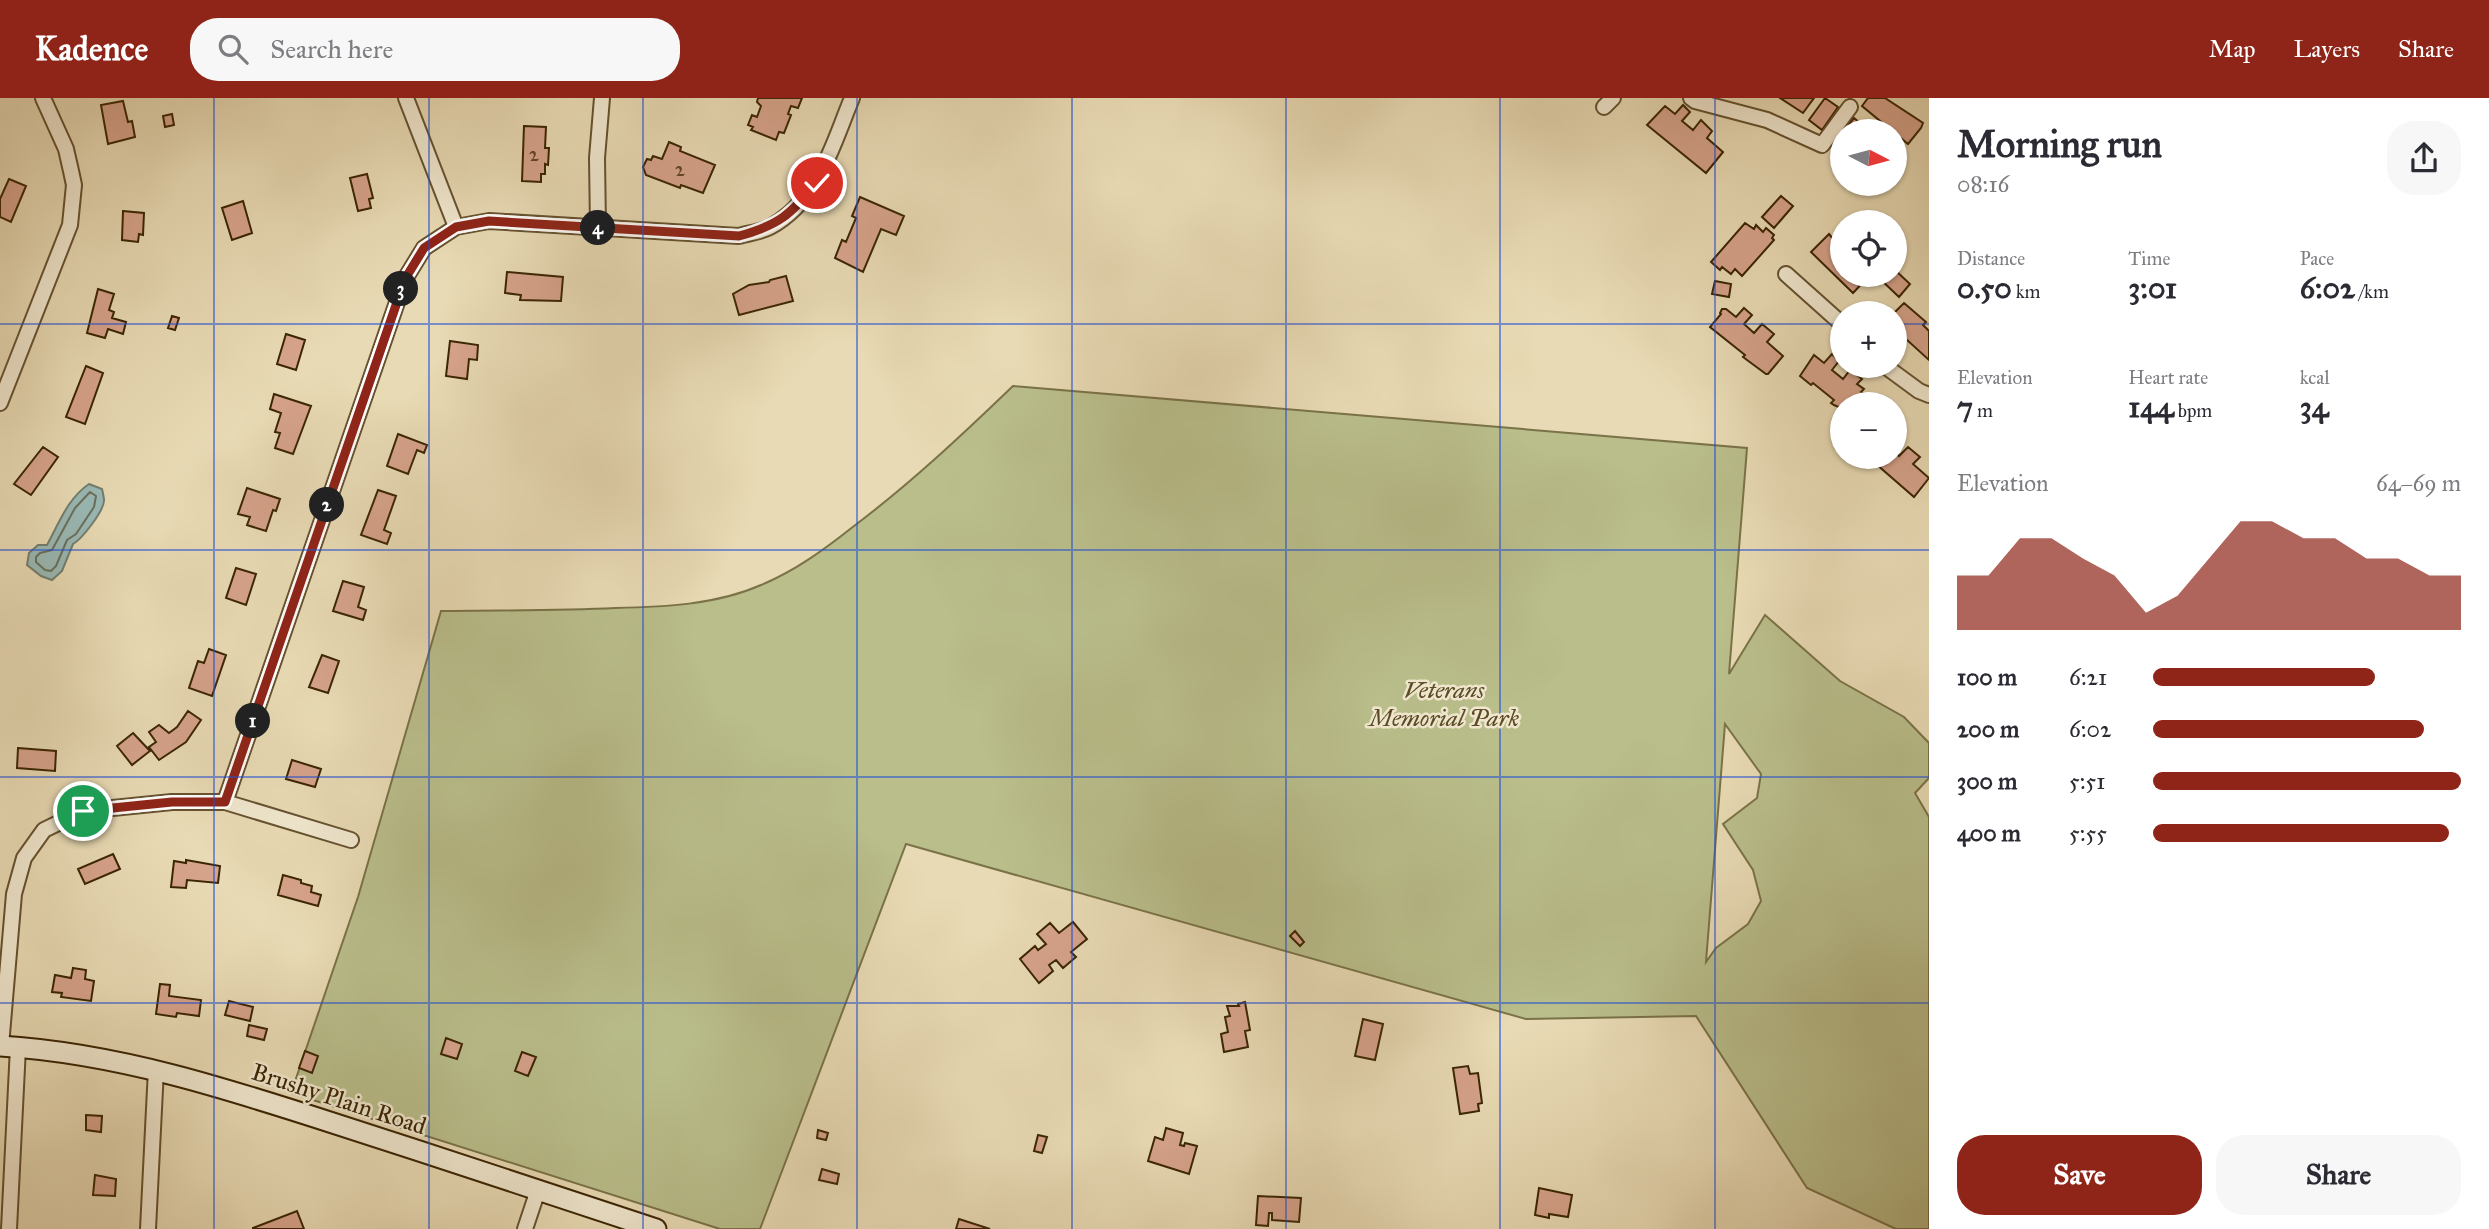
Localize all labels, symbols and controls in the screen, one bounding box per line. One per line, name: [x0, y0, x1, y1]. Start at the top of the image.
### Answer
search box: [190, 18, 680, 81]
text: Kadence: [35, 29, 148, 69]
icon: search: [214, 30, 252, 68]
text: Search here: [270, 33, 393, 65]
text: Map: [2209, 34, 2256, 64]
text: Layers: [2294, 34, 2360, 64]
text: Share: [2398, 34, 2454, 64]
north arrow: [1830, 119, 1908, 196]
map controls: [1830, 119, 1907, 469]
text: Morning run: [1957, 121, 2162, 167]
button: share: [2387, 121, 2461, 195]
house number: 2: [529, 141, 540, 167]
pin: [787, 153, 847, 213]
house number: 2: [675, 156, 686, 182]
icon: check: [798, 164, 836, 202]
text: 08:16: [1957, 170, 2009, 198]
button: locate: [1830, 210, 1907, 287]
pin: 4: [580, 211, 616, 246]
text: 4: [592, 216, 603, 239]
text: Distance: [1957, 247, 2025, 270]
text: Time: [2128, 247, 2170, 270]
text: Pace: [2300, 247, 2334, 270]
text: 0.50: [1957, 270, 2012, 306]
text: 3:01: [2128, 270, 2177, 306]
text: 6:02: [2300, 270, 2355, 306]
pin: 3: [384, 272, 418, 306]
text: 3: [397, 277, 404, 300]
text: km: [2012, 280, 2041, 303]
text: /km: [2355, 280, 2389, 303]
button: +: [1830, 301, 1907, 378]
text: Elevation: [1957, 366, 2032, 389]
text: Heart rate: [2128, 366, 2208, 389]
text: kcal: [2300, 366, 2330, 389]
text: 7: [1957, 389, 1973, 425]
text: 144: [2128, 389, 2174, 425]
text: 34: [2300, 389, 2328, 425]
button: −: [1830, 392, 1907, 469]
text: m: [1973, 399, 1993, 422]
text: bpm: [2174, 399, 2212, 422]
text: Elevation: [1957, 469, 2048, 497]
text: 64–69 m: [2376, 469, 2461, 497]
pin: 2: [310, 488, 344, 522]
text: 2: [322, 493, 331, 516]
text: 100 m: [1957, 663, 2017, 691]
text: 6:21: [2069, 663, 2107, 691]
park label: Veterans Memorial Park: [1367, 675, 1519, 733]
pin: 1: [236, 704, 270, 738]
text: 1: [249, 709, 256, 732]
text: 200 m: [1957, 715, 2019, 743]
text: 6:02: [2069, 715, 2111, 743]
text: 300 m: [1957, 767, 2017, 795]
text: 5:51: [2069, 767, 2105, 795]
pin: [53, 781, 113, 841]
icon: arrive: [64, 792, 102, 830]
text: 400 m: [1957, 819, 2021, 847]
text: 5:55: [2069, 819, 2107, 847]
street label: Brushy Plain Road: [248, 1057, 430, 1141]
button: Save: [1957, 1135, 2202, 1215]
button: Share: [2216, 1135, 2461, 1215]

